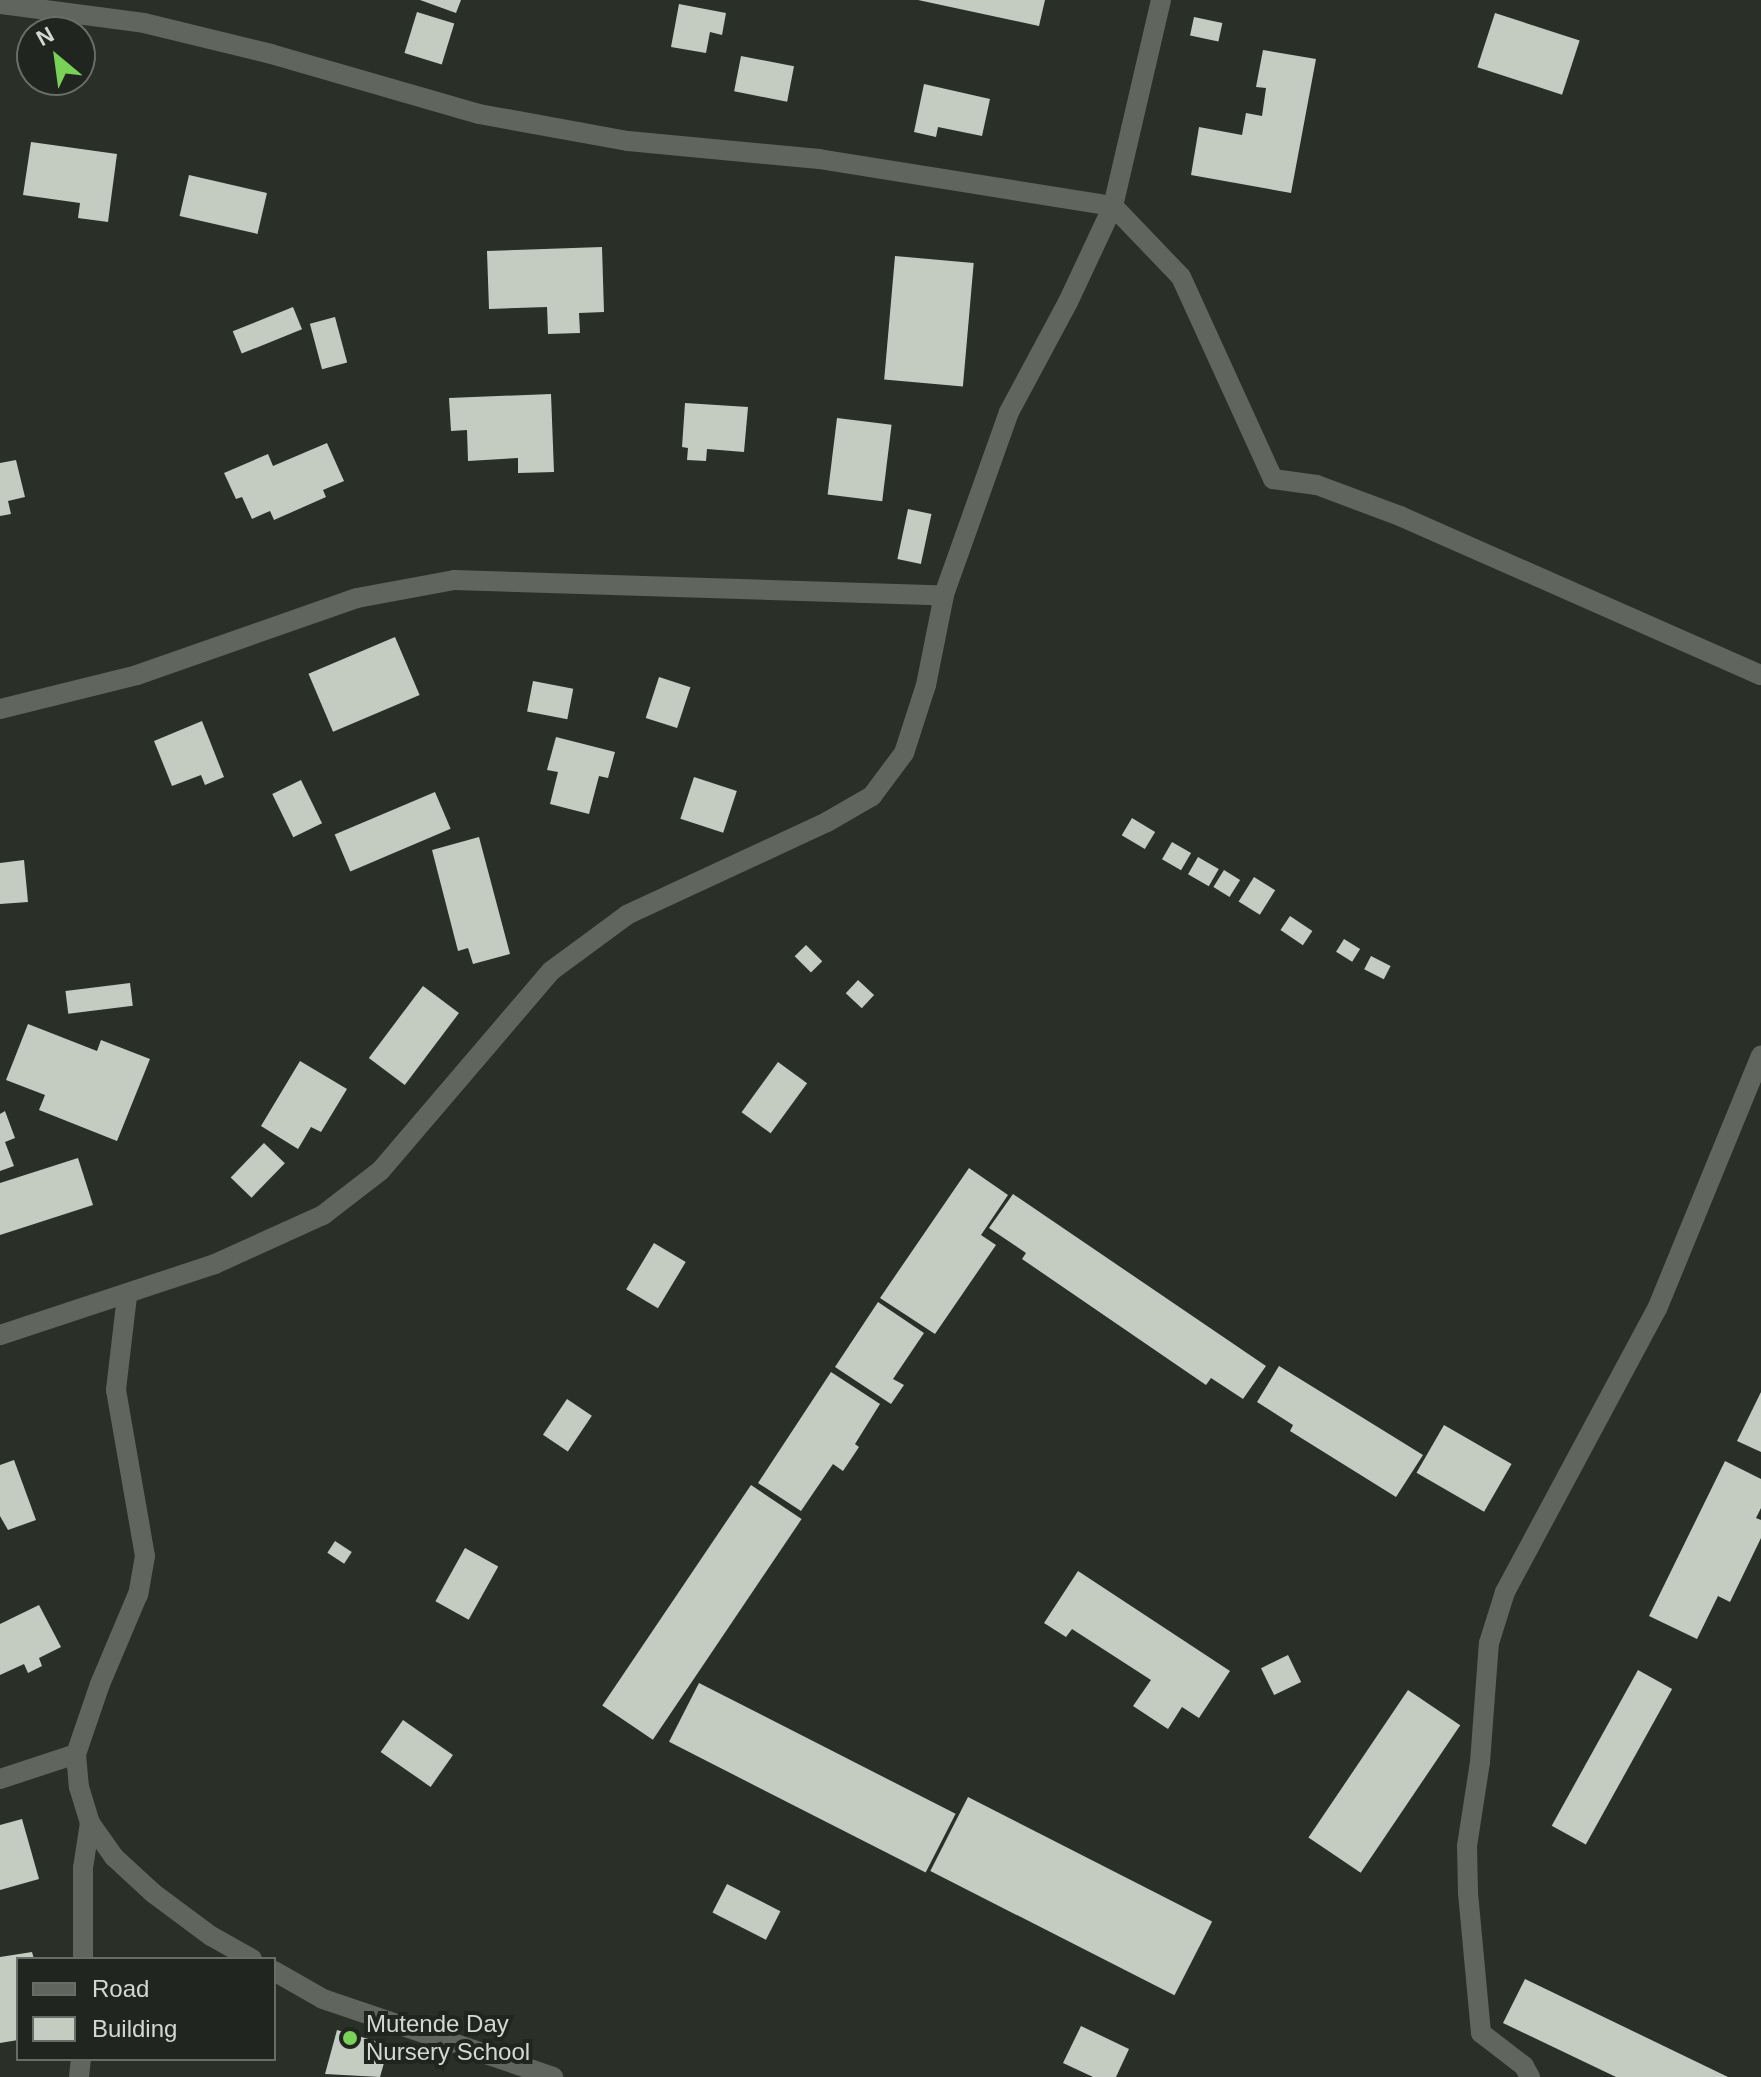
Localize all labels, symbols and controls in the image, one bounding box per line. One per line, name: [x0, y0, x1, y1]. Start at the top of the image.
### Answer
north arrow: [16, 16, 96, 96]
text: N: [32, 22, 58, 51]
legend: [16, 1957, 276, 2061]
text: Road: [92, 1975, 149, 2002]
place label: Mutende Day Nursery School: [366, 2010, 530, 2066]
text: Building: [92, 2015, 177, 2042]
marker: Mutende Day Nursery School: [341, 2029, 359, 2047]

